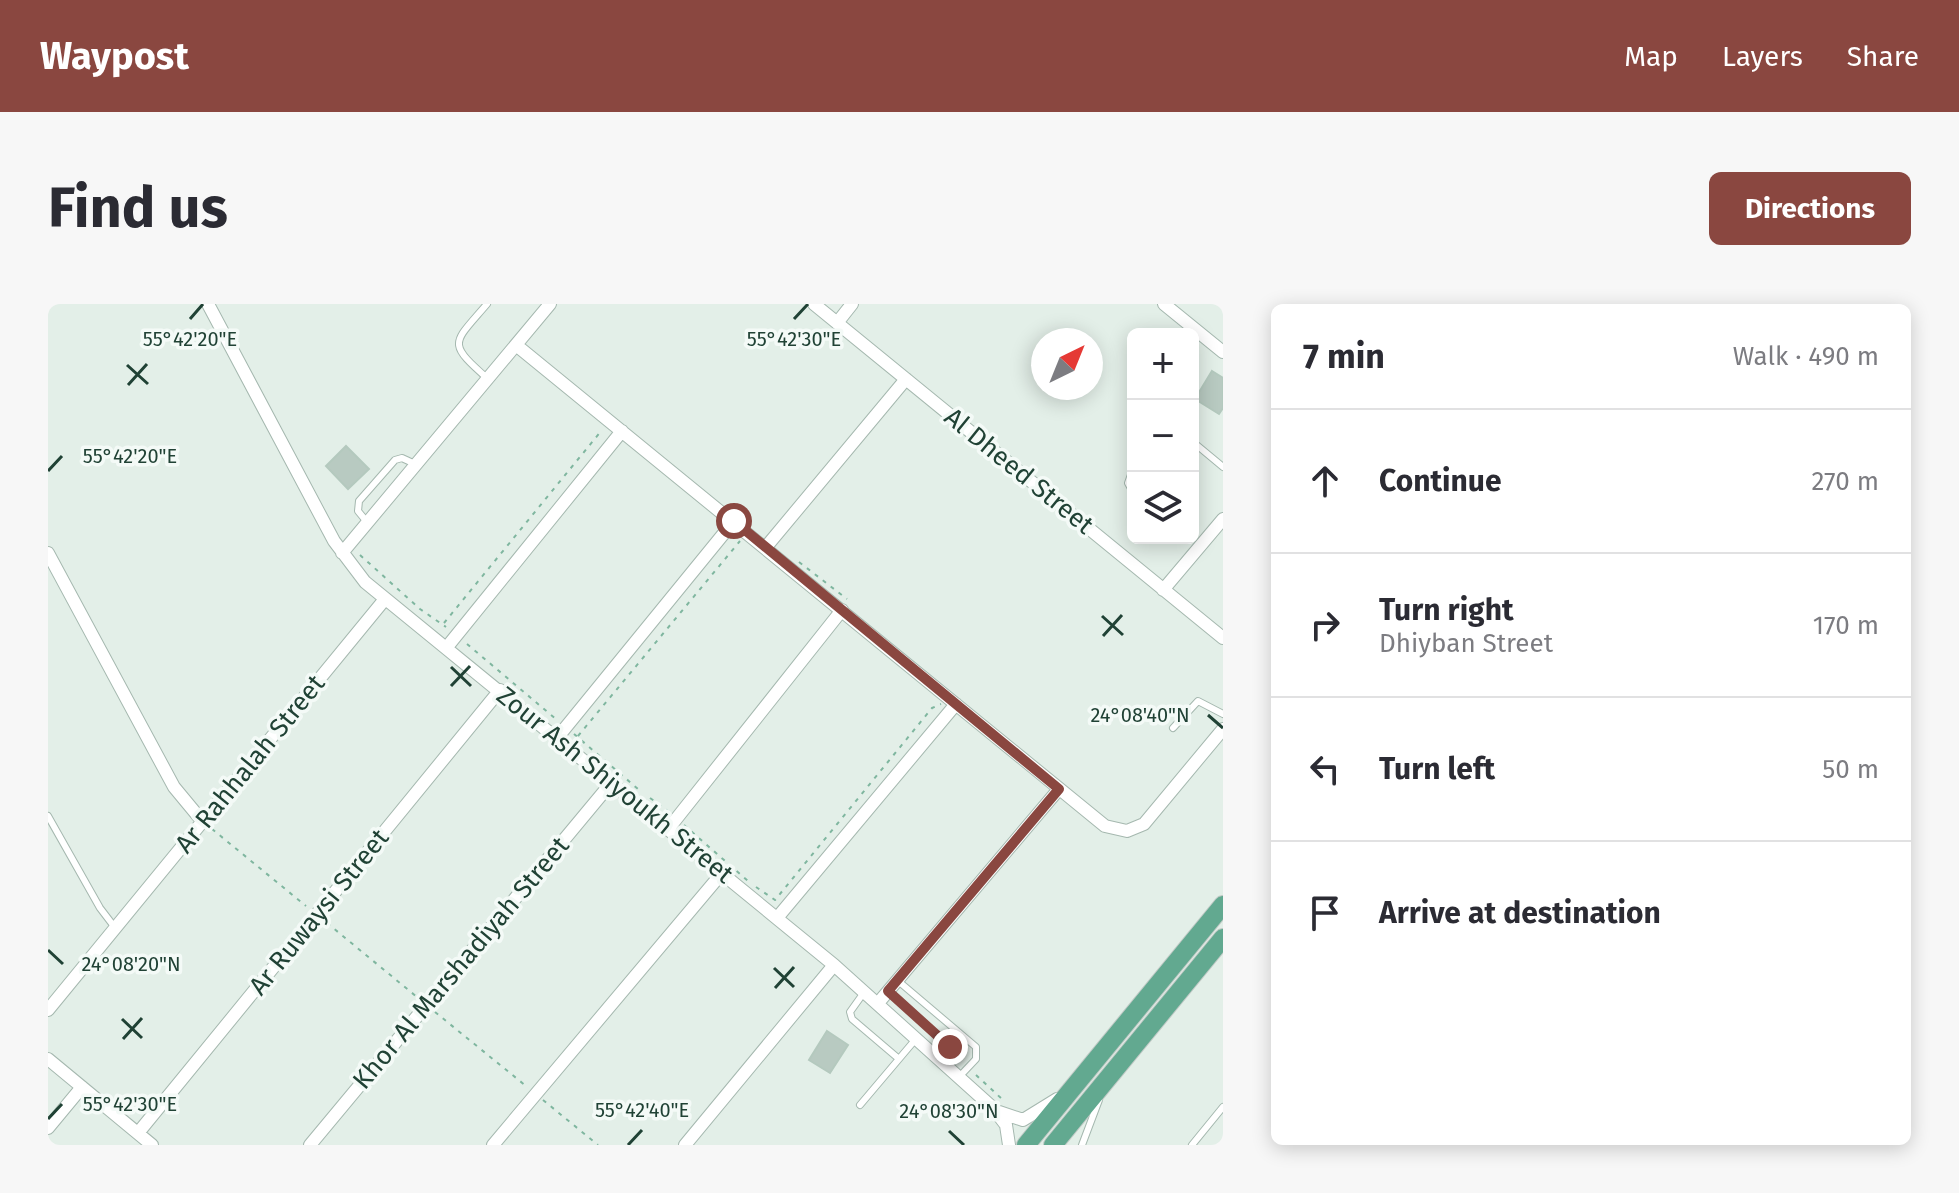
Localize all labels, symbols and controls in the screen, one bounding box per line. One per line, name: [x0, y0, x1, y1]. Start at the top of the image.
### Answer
text: Waypost: [40, 33, 189, 79]
text: Map: [1624, 40, 1678, 73]
text: Layers: [1722, 40, 1803, 73]
text: Share: [1847, 40, 1919, 73]
button: Directions: [1709, 172, 1911, 245]
text: Find us: [48, 175, 228, 242]
text: 55°42'20"E: [143, 327, 237, 351]
text: 55°42'30"E: [747, 327, 841, 351]
north arrow: [1031, 328, 1103, 400]
map controls: [1127, 328, 1199, 544]
button: +: [1127, 328, 1199, 400]
text: 7 min: [1303, 336, 1385, 377]
text: Walk · 490 m: [1733, 341, 1879, 372]
button: −: [1127, 400, 1199, 472]
street label: Al Dheed Street: [938, 401, 1100, 541]
text: 55°42'20"E: [83, 444, 177, 468]
icon: ahead: [1303, 459, 1347, 503]
text: Continue: [1379, 463, 1502, 499]
text: 270 m: [1811, 466, 1879, 497]
button: layers: [1127, 472, 1199, 544]
route start: [716, 503, 752, 539]
text: Turn right: [1379, 592, 1514, 628]
icon: right: [1303, 603, 1347, 647]
text: 170 m: [1813, 610, 1879, 641]
text: Dhiyban Street: [1379, 628, 1553, 659]
street label: Ar Rahhalah Street: [169, 668, 332, 859]
street label: Zour Ash Shiyoukh Street: [491, 680, 740, 890]
text: 24°08'40"N: [1090, 703, 1190, 727]
icon: left: [1303, 747, 1347, 791]
text: Turn left: [1379, 751, 1495, 787]
text: 50 m: [1822, 754, 1879, 785]
street label: Ar Ruwaysi Street: [243, 822, 396, 1001]
street label: Khor Al Marshadiyah Street: [346, 830, 576, 1095]
icon: arrive: [1303, 891, 1347, 935]
text: Arrive at destination: [1379, 895, 1661, 931]
text: 24°08'20"N: [81, 952, 181, 976]
route end: [932, 1029, 968, 1065]
text: 55°42'30"E: [83, 1092, 177, 1116]
text: 55°42'40"E: [595, 1098, 689, 1122]
text: 24°08'30"N: [899, 1099, 999, 1123]

